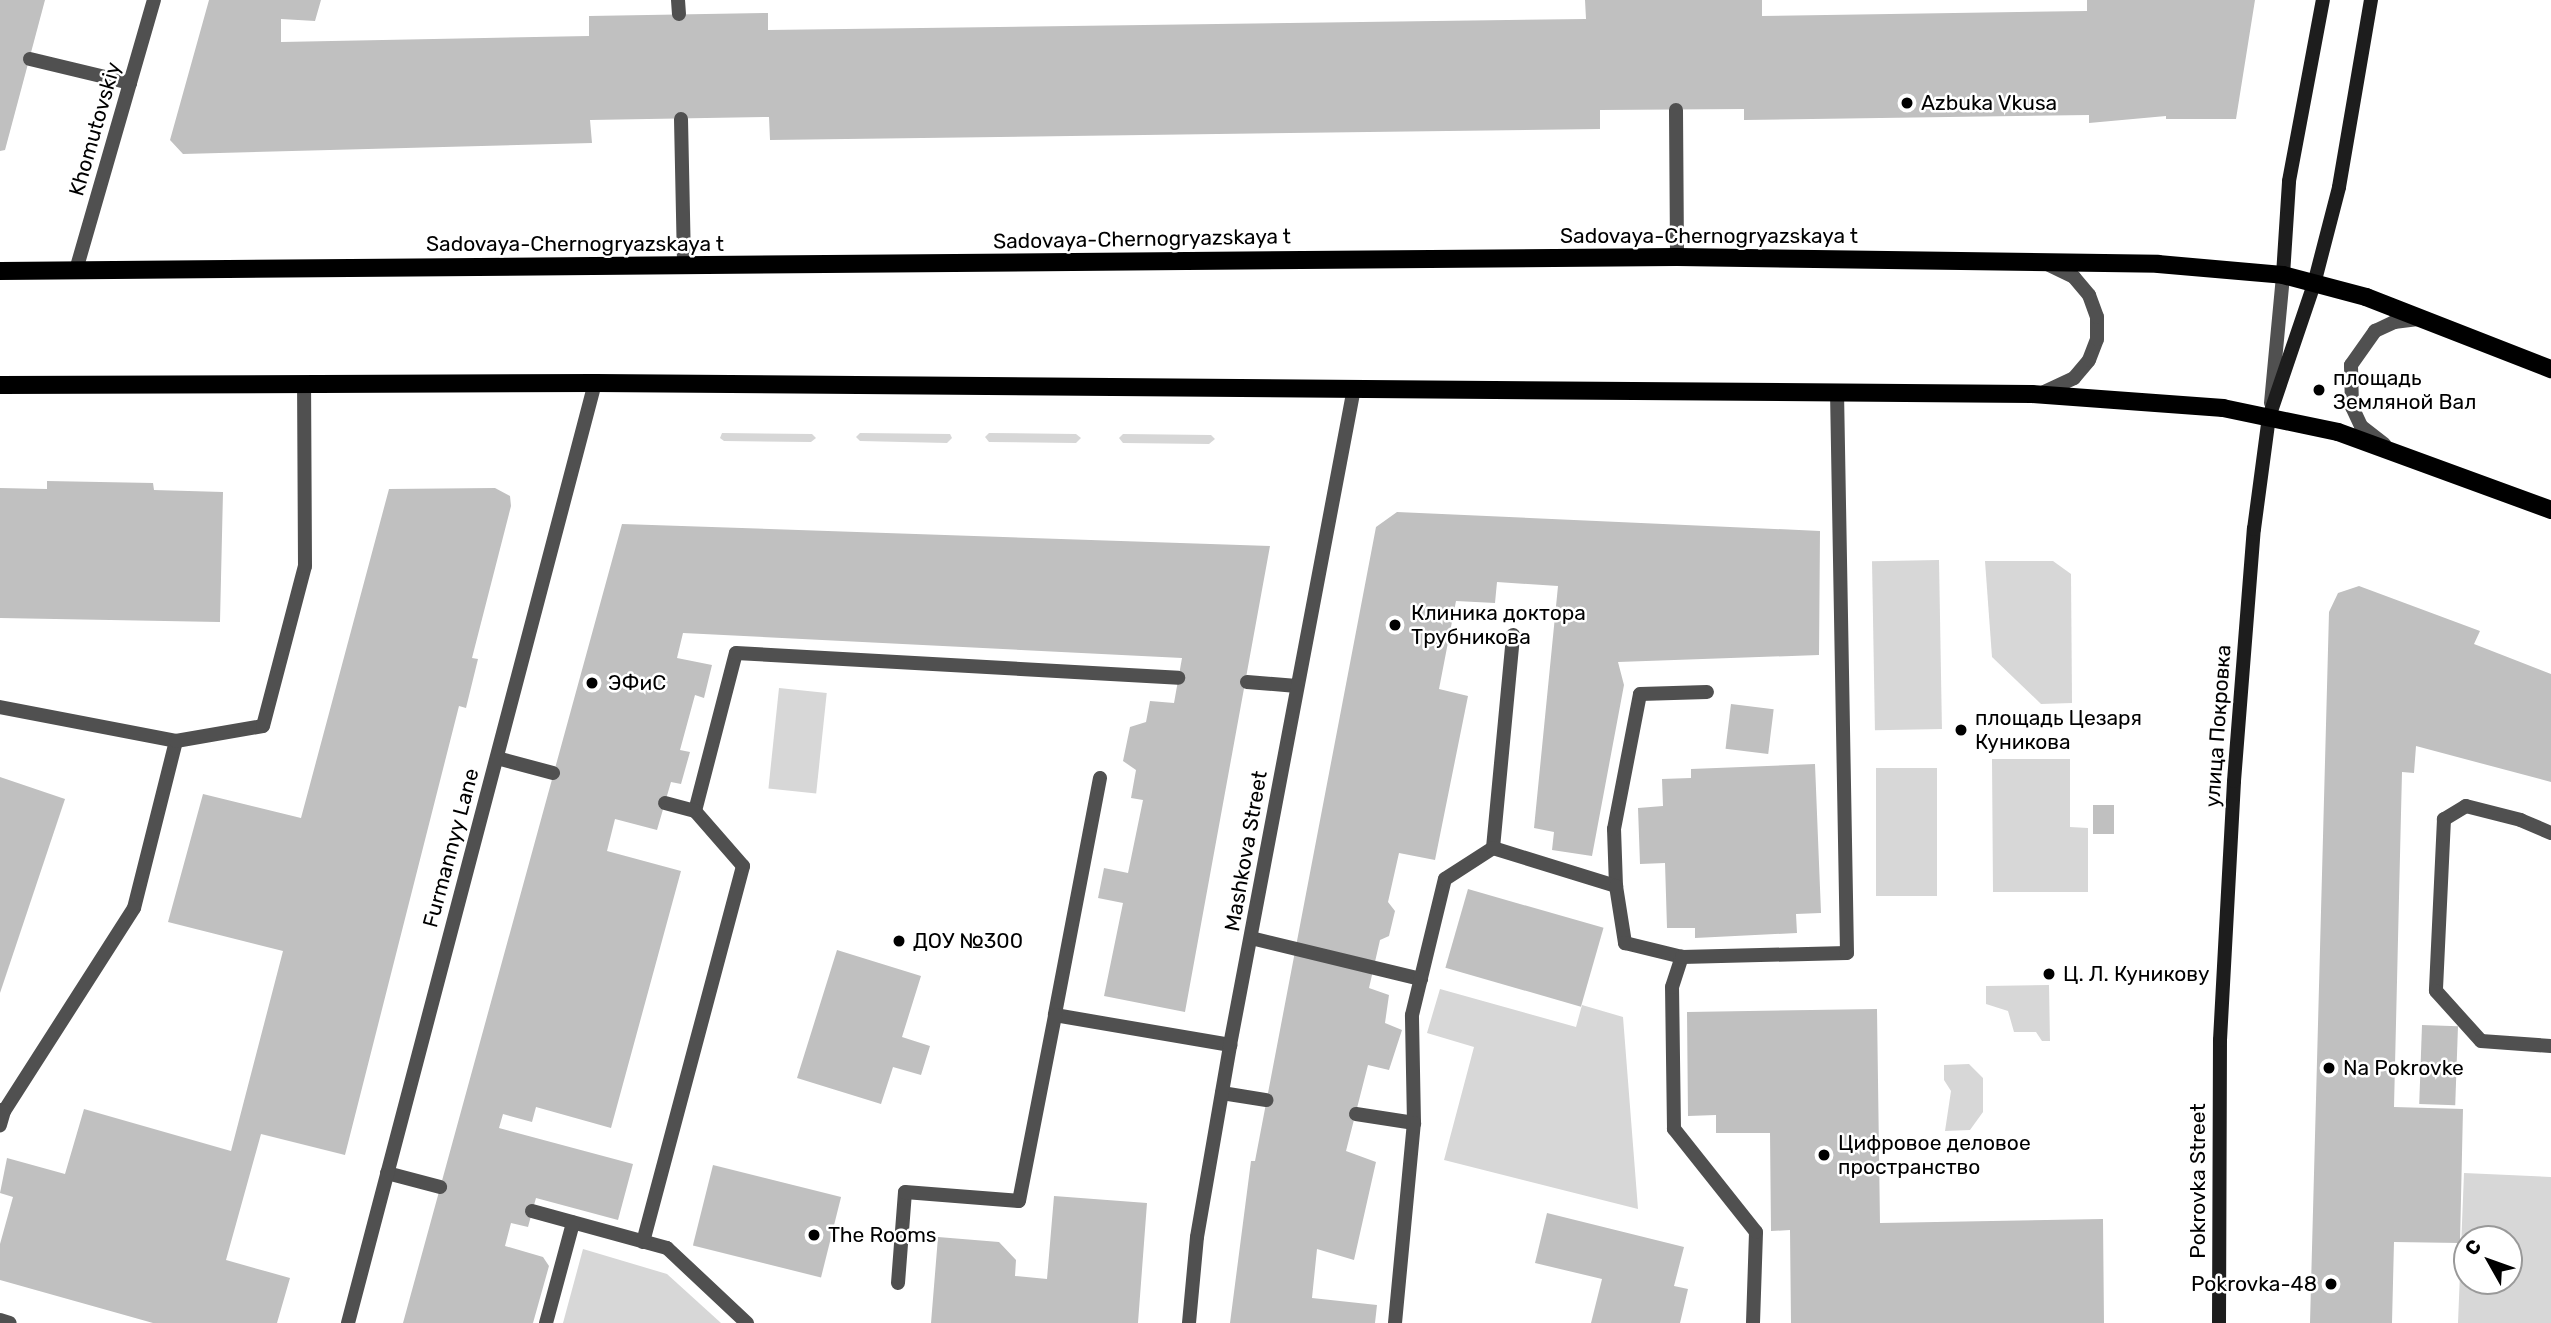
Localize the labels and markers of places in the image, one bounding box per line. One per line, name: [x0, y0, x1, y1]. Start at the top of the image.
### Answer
place label: Azbuka Vkusa: [1921, 90, 2058, 116]
marker: Azbuka Vkusa: [1899, 95, 1915, 111]
place label: площадь Земляной Вал: [2333, 365, 2476, 415]
marker: площадь Земляной Вал: [2311, 382, 2327, 398]
place label: Клиника доктора Трубникова: [1411, 600, 1586, 650]
marker: Клиника доктора Трубникова: [1385, 615, 1405, 635]
place label: ЭФиС: [608, 670, 666, 696]
marker: ЭФиС: [582, 673, 602, 693]
place label: площадь Цезаря Куникова: [1975, 705, 2142, 755]
marker: площадь Цезаря Куникова: [1953, 722, 1969, 738]
place label: ДОУ №300: [913, 928, 1023, 954]
marker: ДОУ №300: [891, 933, 907, 949]
place label: Ц. Л. Куникову: [2063, 961, 2209, 987]
marker: Ц. Л. Куникову: [2041, 966, 2057, 982]
place label: Na Pokrovke: [2343, 1055, 2464, 1081]
marker: Na Pokrovke: [2321, 1060, 2337, 1076]
place label: Цифровое деловое пространство: [1838, 1130, 2031, 1180]
marker: Цифровое деловое пространство: [1816, 1147, 1832, 1163]
place label: The Rooms: [828, 1222, 937, 1248]
marker: The Rooms: [806, 1227, 822, 1243]
place label: Pokrovka-48: [2191, 1271, 2317, 1297]
marker: Pokrovka-48: [2323, 1276, 2339, 1292]

